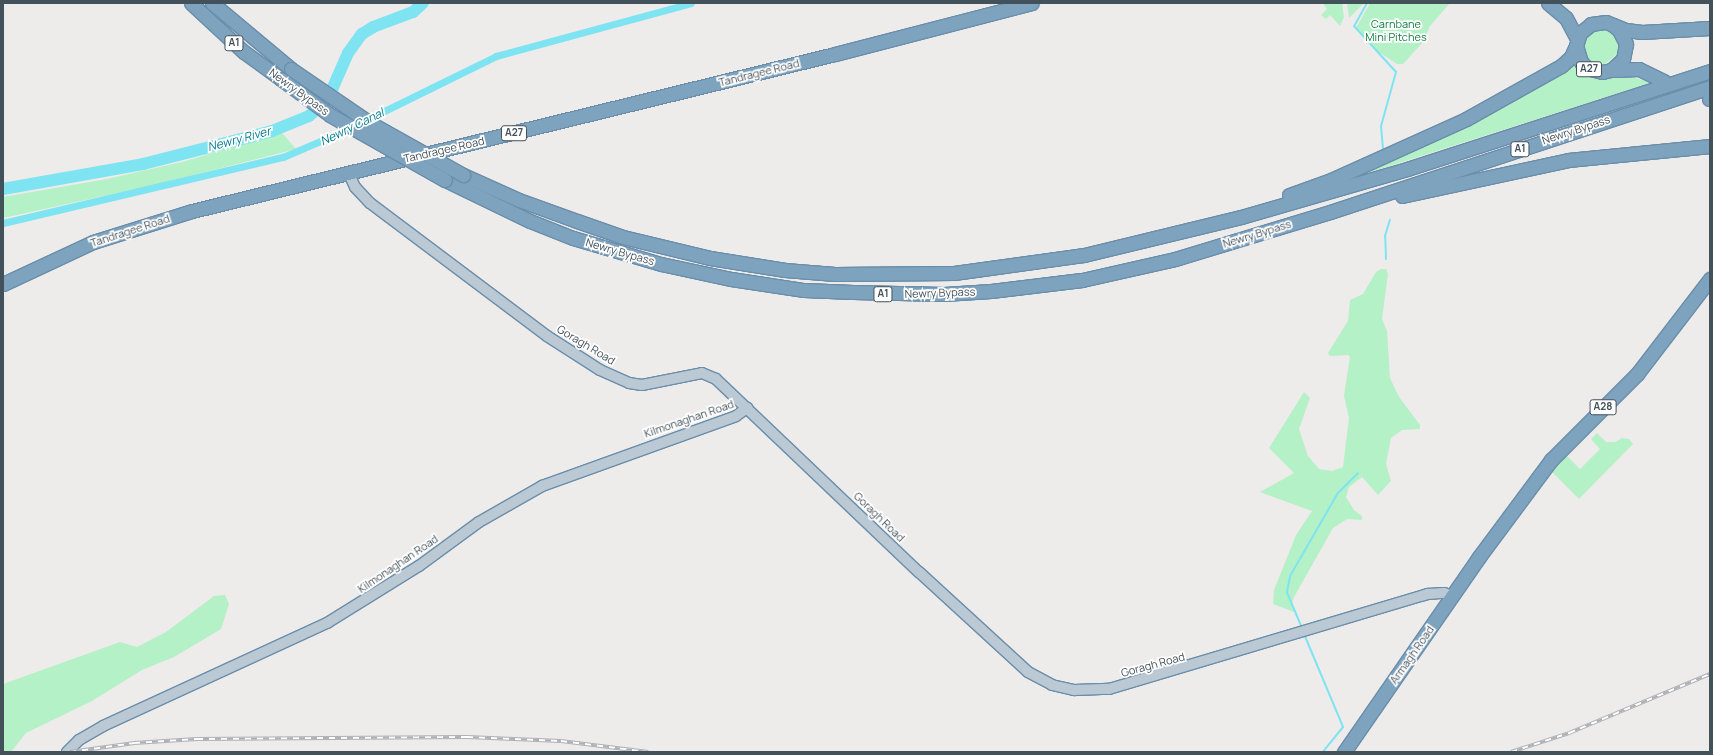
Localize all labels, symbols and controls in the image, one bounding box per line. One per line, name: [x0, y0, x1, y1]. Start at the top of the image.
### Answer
park label: Carnbane Mini Pitches: [1365, 18, 1427, 44]
road number: A1: [224, 35, 244, 51]
street label: Tandragee Road: [717, 57, 801, 89]
road number: A27: [1576, 61, 1602, 77]
street label: Newry Bypass: [266, 66, 332, 118]
water label: Newry Canal: [318, 105, 386, 149]
street label: Newry Bypass: [1540, 113, 1612, 147]
water label: Newry River: [206, 124, 272, 154]
road number: A27: [501, 125, 527, 141]
street label: Tandragee Road: [402, 134, 486, 166]
road number: A1: [1510, 141, 1530, 157]
street label: Tandragee Road: [89, 212, 171, 250]
street label: Newry Bypass: [1221, 217, 1293, 251]
street label: Newry Bypass: [584, 236, 656, 268]
street label: Newry Bypass: [904, 285, 976, 301]
road number: A1: [873, 286, 893, 302]
street label: Goragh Road: [555, 322, 617, 368]
street label: Kilmonaghan Road: [642, 397, 736, 441]
road number: A28: [1589, 399, 1617, 415]
street label: Goragh Road: [851, 490, 907, 544]
street label: Kilmonaghan Road: [355, 532, 441, 596]
street label: Armagh Road: [1387, 623, 1437, 687]
street label: Goragh Road: [1120, 650, 1186, 680]

